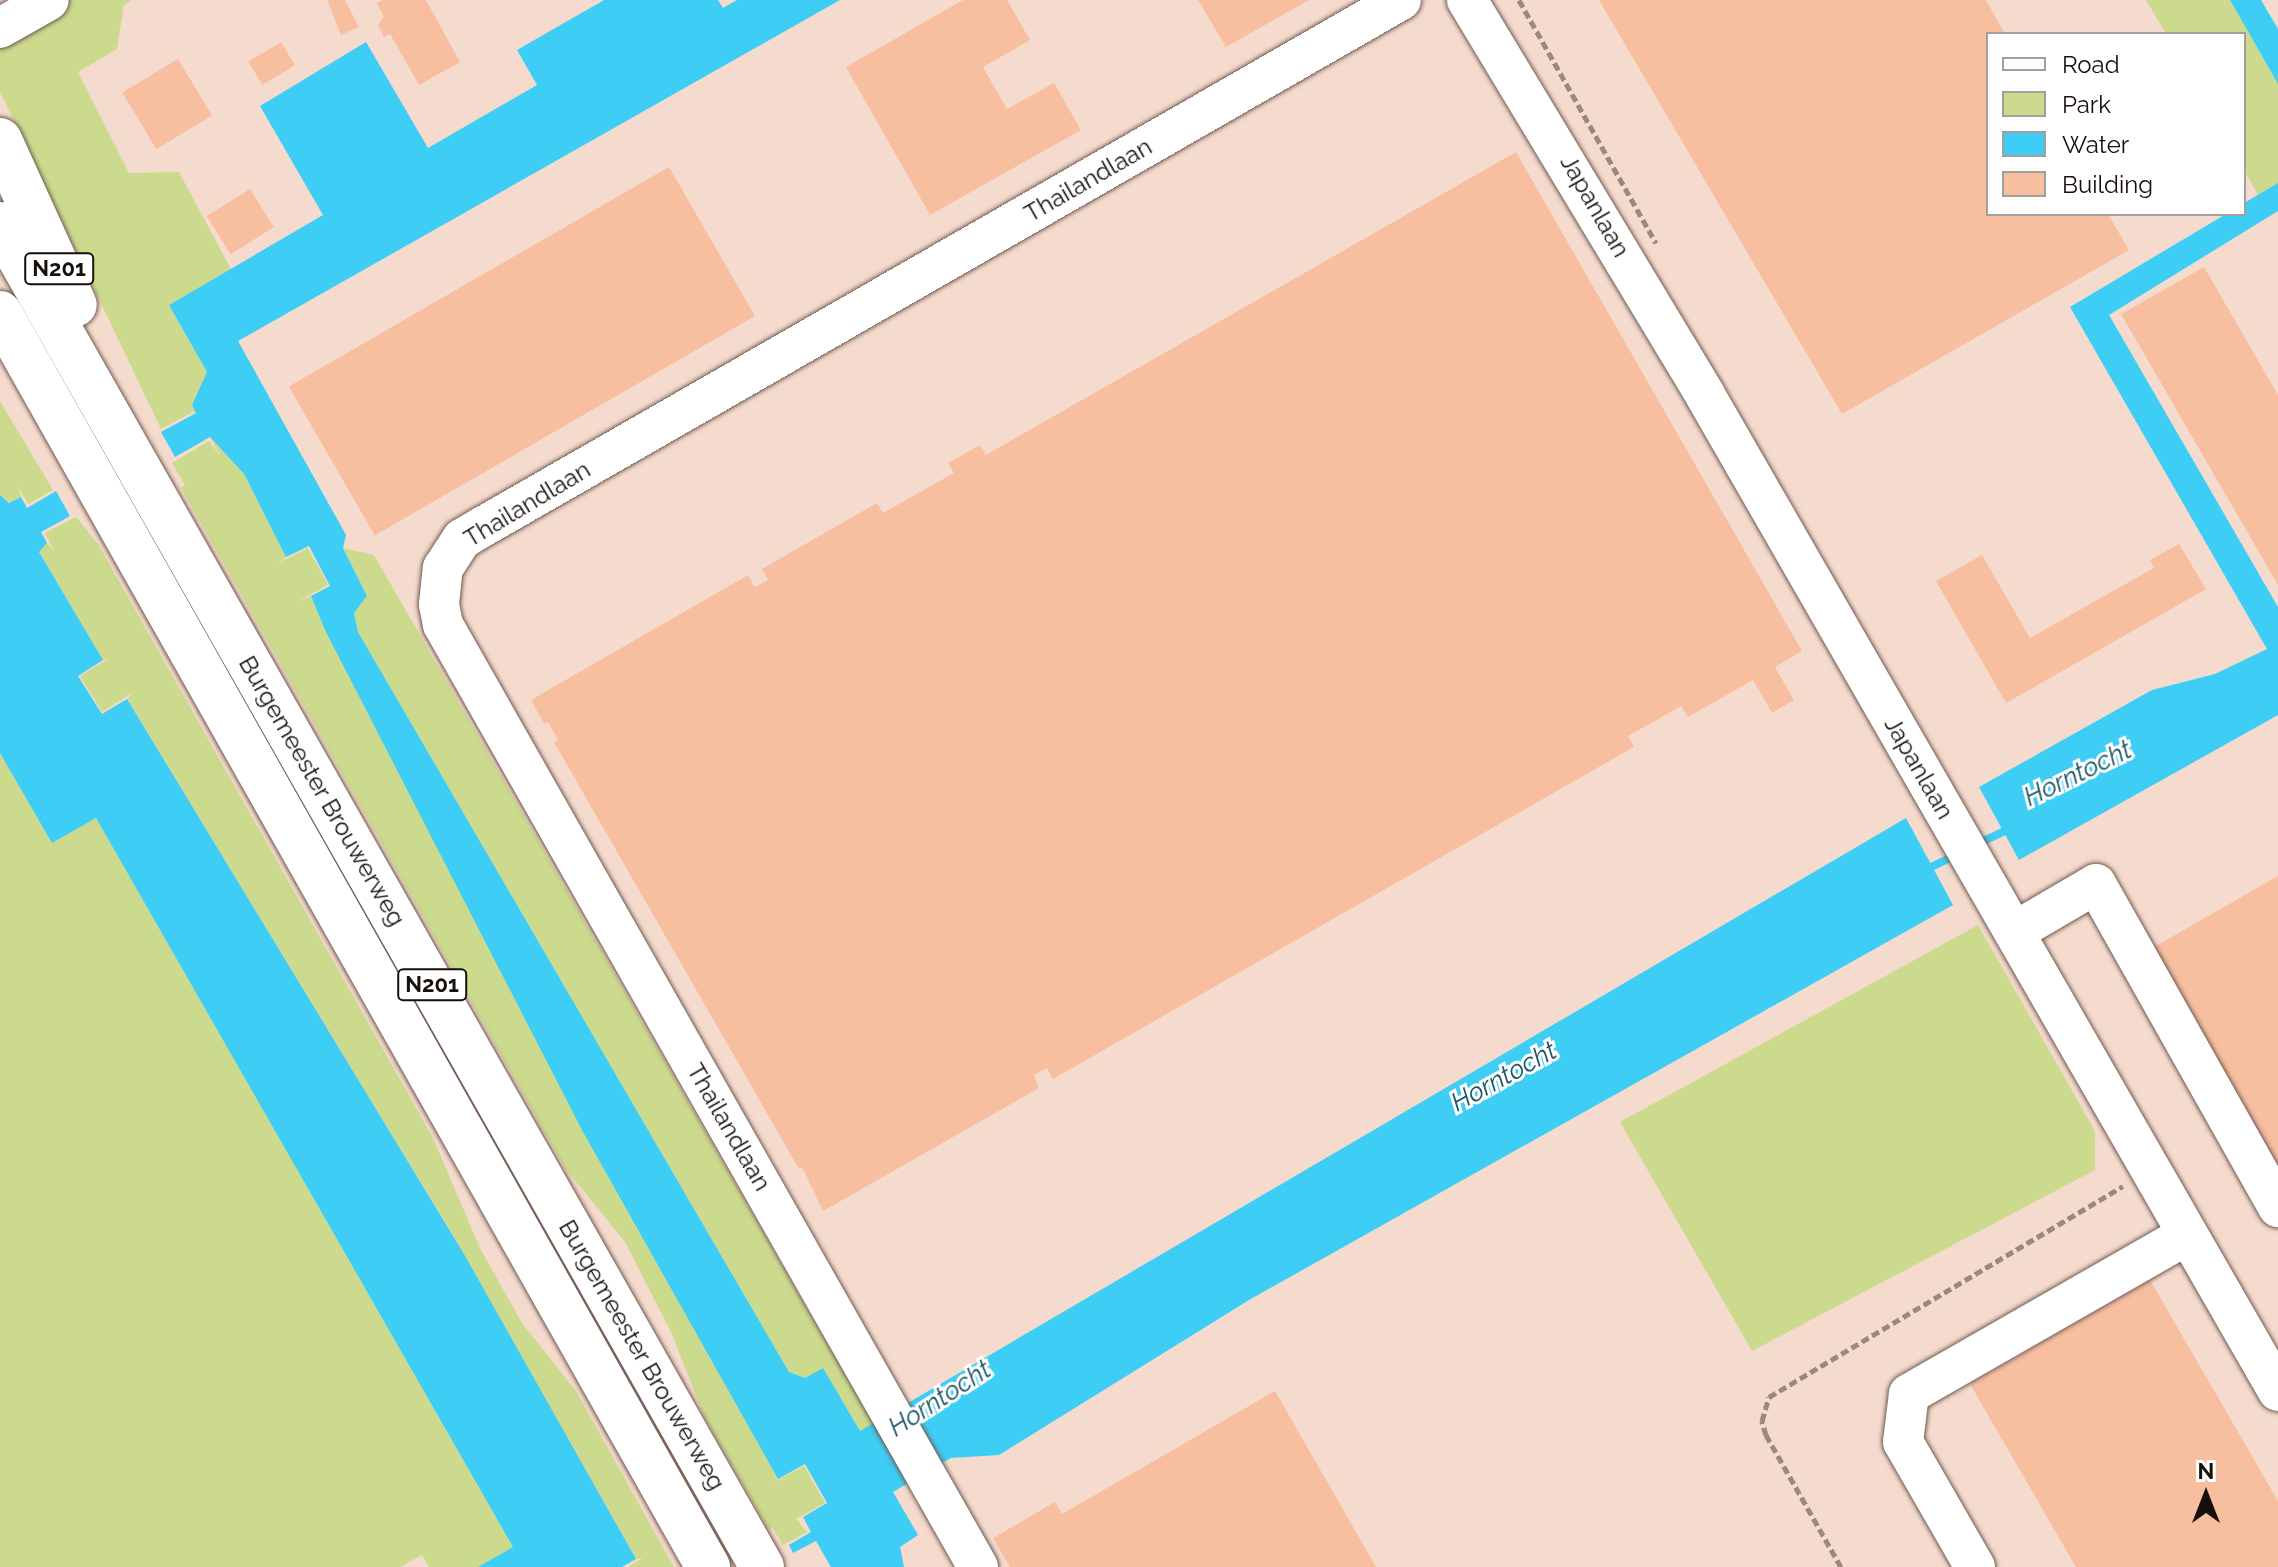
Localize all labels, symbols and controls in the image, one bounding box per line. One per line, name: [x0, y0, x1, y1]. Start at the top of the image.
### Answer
legend: [1986, 32, 2246, 216]
text: Road: [2062, 50, 2120, 79]
text: Park: [2062, 90, 2111, 119]
text: Water: [2062, 130, 2129, 159]
street label: Thailandlaan: [1019, 132, 1157, 228]
street label: Japanlaan: [1554, 150, 1636, 262]
text: Building: [2062, 170, 2153, 199]
road number: N201: [23, 251, 95, 287]
street label: Thailandlaan: [459, 455, 595, 553]
street label: Burgemeester Brouwerweg: [233, 651, 411, 931]
street label: Japanlaan: [1878, 712, 1960, 824]
water label: Horntocht: [2019, 735, 2137, 813]
road number: N201: [396, 967, 468, 1003]
water label: Horntocht: [1446, 1035, 1562, 1119]
street label: Thailandlaan: [681, 1058, 777, 1196]
street label: Burgemeester Brouwerweg: [553, 1215, 731, 1495]
water label: Horntocht: [883, 1354, 997, 1444]
north arrow: [2166, 1455, 2246, 1535]
text: N: [2198, 1458, 2214, 1484]

